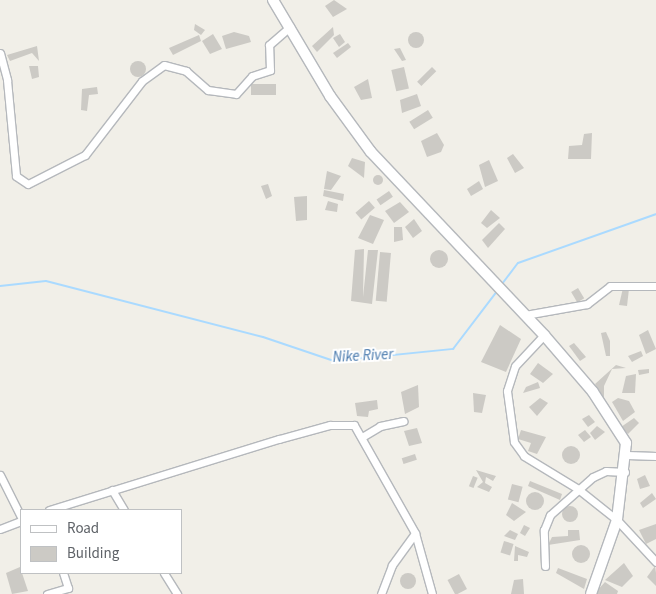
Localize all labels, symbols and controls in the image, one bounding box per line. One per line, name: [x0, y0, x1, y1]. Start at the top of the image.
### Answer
water label: Nike River: [332, 345, 394, 367]
legend: [20, 509, 182, 574]
text: Road: [67, 518, 99, 539]
text: Building: [67, 543, 119, 564]

